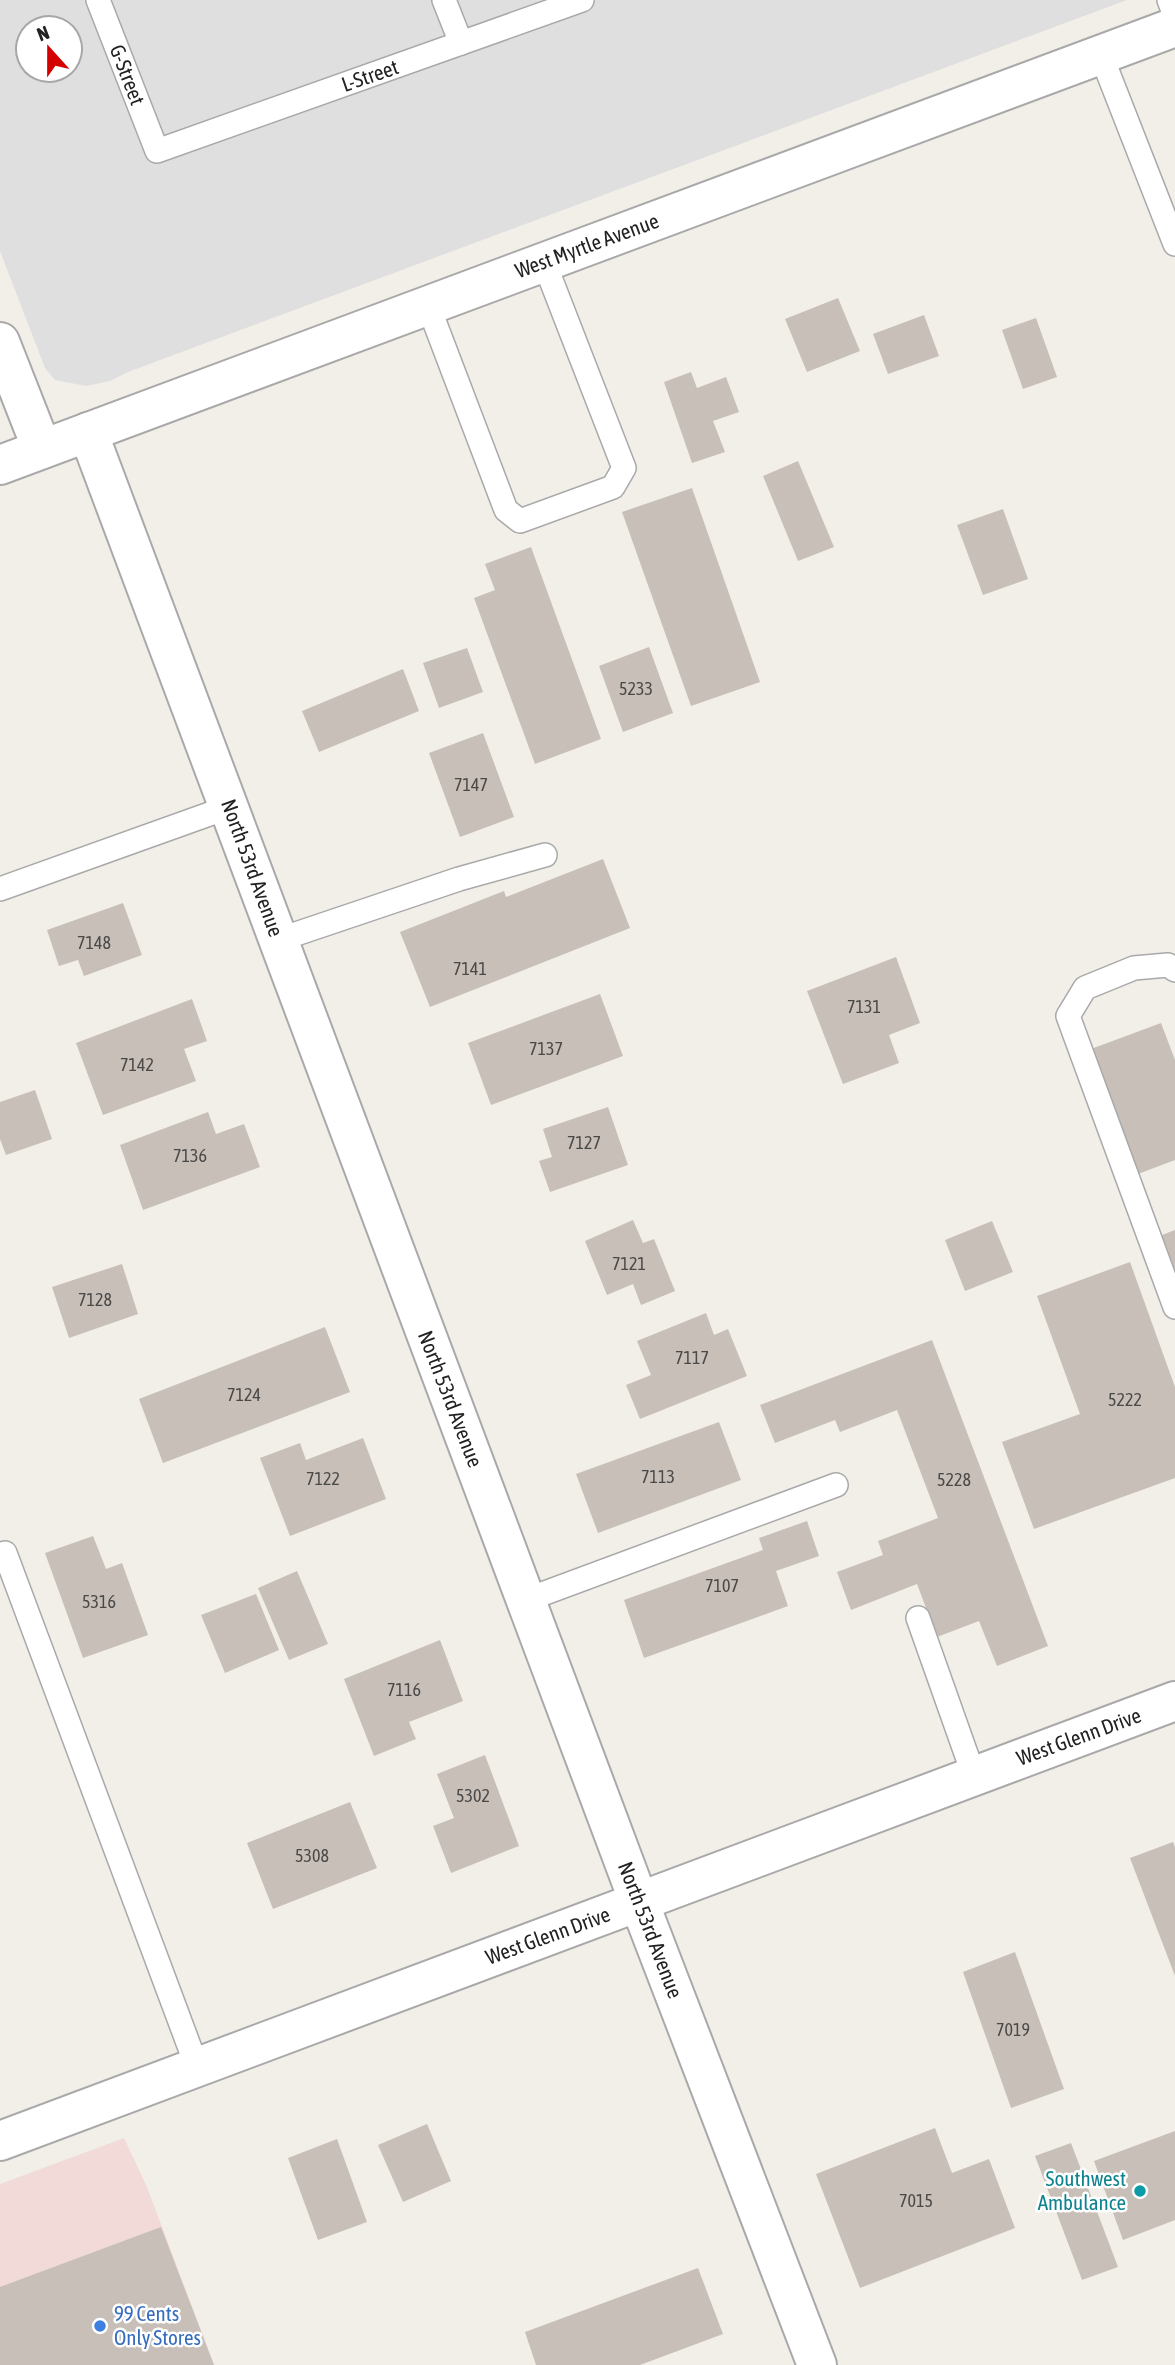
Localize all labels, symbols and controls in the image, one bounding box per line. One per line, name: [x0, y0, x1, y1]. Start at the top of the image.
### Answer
north arrow: [14, 14, 84, 84]
text: N: [34, 21, 52, 45]
street label: G-Street: [106, 41, 150, 108]
street label: L-Street: [338, 54, 401, 96]
street label: West Myrtle Avenue: [512, 208, 662, 282]
house number: 5233: [619, 678, 653, 699]
house number: 7147: [454, 774, 488, 795]
street label: North 53rd Avenue: [217, 796, 289, 940]
house number: 7148: [77, 932, 111, 953]
house number: 7141: [453, 958, 487, 979]
house number: 7131: [847, 996, 881, 1017]
house number: 7137: [529, 1038, 563, 1059]
house number: 7142: [120, 1054, 154, 1075]
house number: 7127: [567, 1132, 601, 1153]
house number: 7136: [173, 1145, 207, 1166]
house number: 7121: [612, 1253, 646, 1274]
house number: 7128: [78, 1289, 112, 1310]
street label: North 53rd Avenue: [414, 1327, 488, 1470]
house number: 7117: [675, 1347, 709, 1368]
house number: 7124: [227, 1384, 261, 1405]
house number: 5222: [1108, 1389, 1142, 1410]
house number: 7113: [641, 1466, 675, 1487]
house number: 7122: [306, 1468, 340, 1489]
house number: 5228: [937, 1469, 971, 1490]
house number: 7107: [705, 1575, 739, 1596]
house number: 5316: [82, 1591, 116, 1612]
house number: 7116: [387, 1679, 421, 1700]
street label: West Glenn Drive: [1013, 1702, 1144, 1770]
house number: 5302: [456, 1785, 490, 1806]
house number: 5308: [295, 1845, 329, 1866]
street label: North 53rd Avenue: [614, 1858, 688, 2001]
street label: West Glenn Drive: [482, 1901, 613, 1969]
house number: 7019: [996, 2019, 1030, 2040]
place label: Southwest Ambulance: [1038, 2166, 1126, 2214]
marker: Southwest Ambulance: [1132, 2183, 1148, 2199]
house number: 7015: [899, 2190, 933, 2211]
place label: 99 Cents Only Stores: [114, 2301, 201, 2349]
marker: 99 Cents Only Stores: [92, 2318, 108, 2334]

